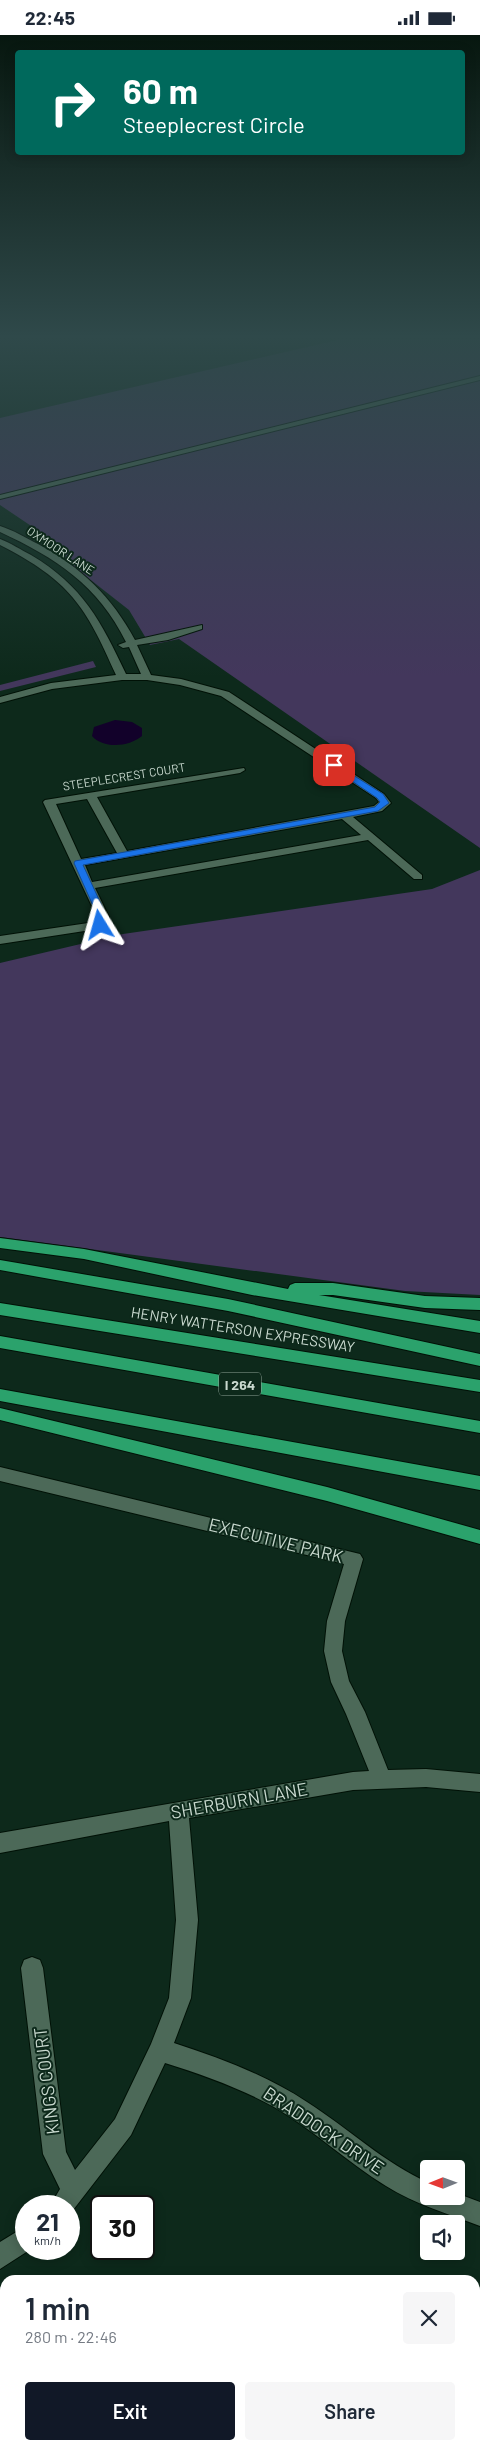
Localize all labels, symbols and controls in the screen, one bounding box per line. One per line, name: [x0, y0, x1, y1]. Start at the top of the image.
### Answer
text: 22:45: [25, 6, 75, 29]
text: 60 m: [123, 69, 198, 111]
icon: right: [40, 70, 105, 135]
text: Steeplecrest Circle: [123, 111, 305, 137]
street label: OXMOOR LANE: [25, 523, 97, 577]
pin: [313, 744, 355, 786]
icon: arrive: [320, 751, 348, 779]
street label: STEEPLECREST COURT: [62, 759, 186, 793]
position arrow: [73, 898, 125, 950]
street label: HENRY WATTERSON EXPRESSWAY: [130, 1302, 356, 1356]
road number: I 264: [219, 1373, 261, 1395]
street label: EXECUTIVE PARK: [206, 1513, 346, 1567]
street label: SHERBURN LANE: [169, 1777, 309, 1823]
street label: KINGS COURT: [29, 2026, 63, 2136]
street label: BRADDOCK DRIVE: [259, 2081, 389, 2179]
north arrow: [420, 2160, 465, 2205]
map controls: [420, 2160, 465, 2260]
speed limit sign: 30: [90, 2195, 155, 2260]
text: 21: [36, 2206, 59, 2236]
button: sound: [420, 2215, 465, 2260]
text: km/h: [34, 2233, 61, 2247]
text: 1 min: [25, 2290, 90, 2326]
button: close: [403, 2292, 455, 2344]
text: 280 m · 22:46: [25, 2327, 117, 2346]
button: Exit: [25, 2382, 235, 2440]
button: Share: [245, 2382, 455, 2440]

